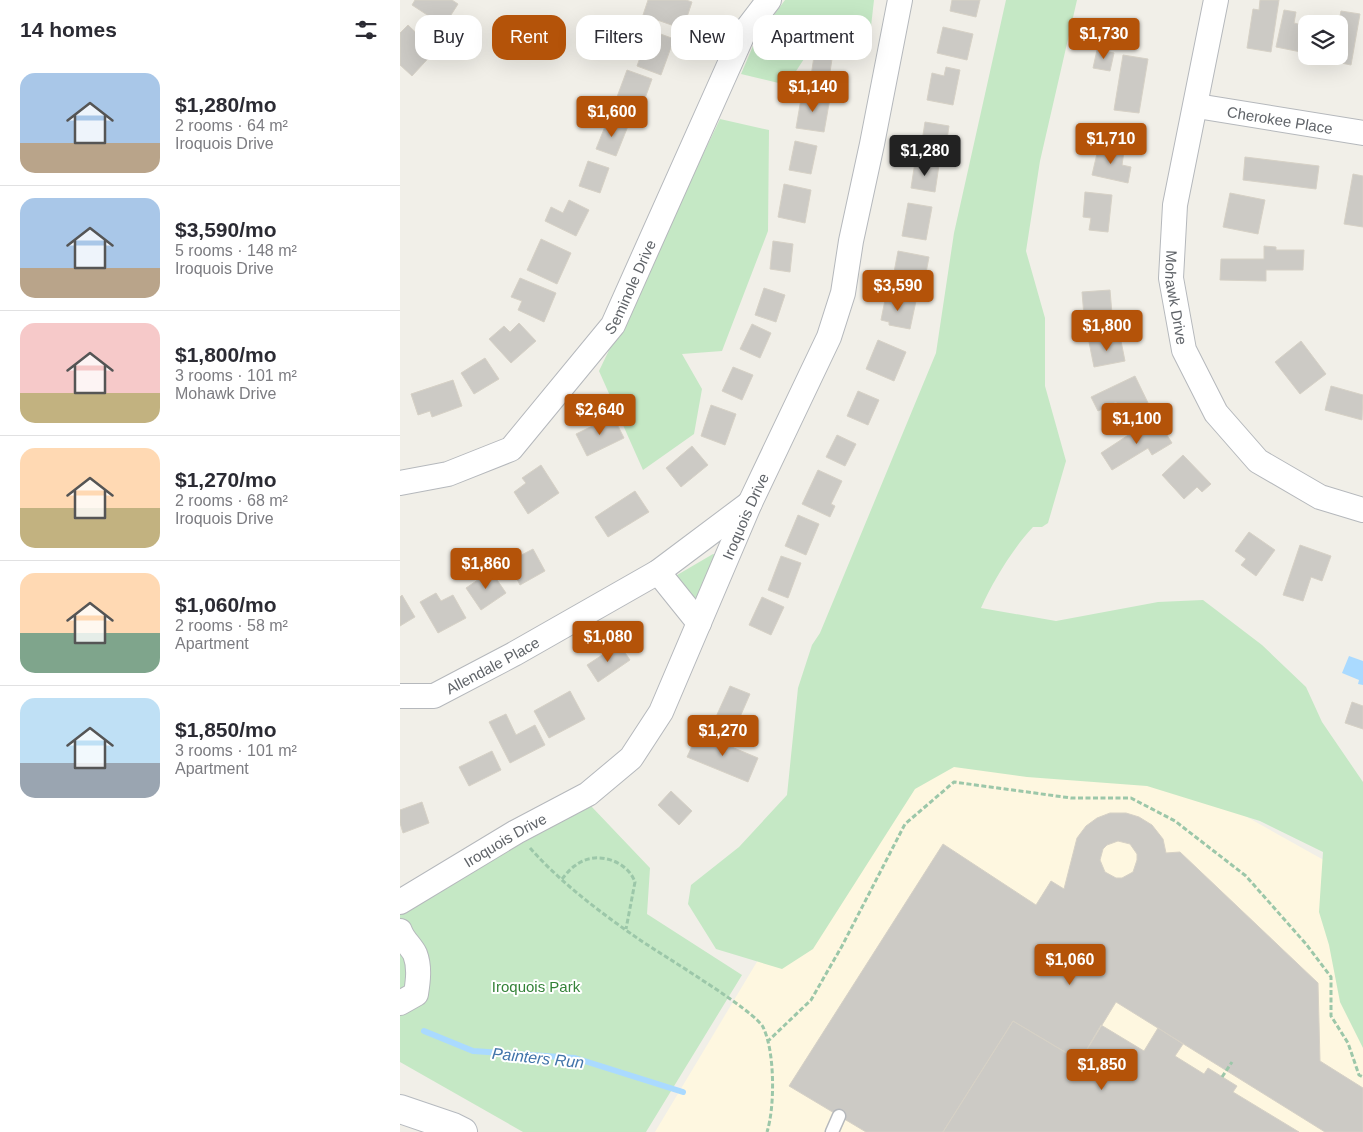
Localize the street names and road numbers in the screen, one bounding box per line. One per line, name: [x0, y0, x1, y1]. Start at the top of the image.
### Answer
street label: Cherokee Place: [1226, 103, 1334, 136]
street label: Seminole Drive: [601, 237, 659, 337]
street label: Mohawk Drive: [1162, 250, 1191, 346]
street label: Iroquois Drive: [719, 470, 772, 562]
street label: Allendale Place: [443, 633, 542, 697]
street label: Iroquois Drive: [460, 809, 549, 870]

